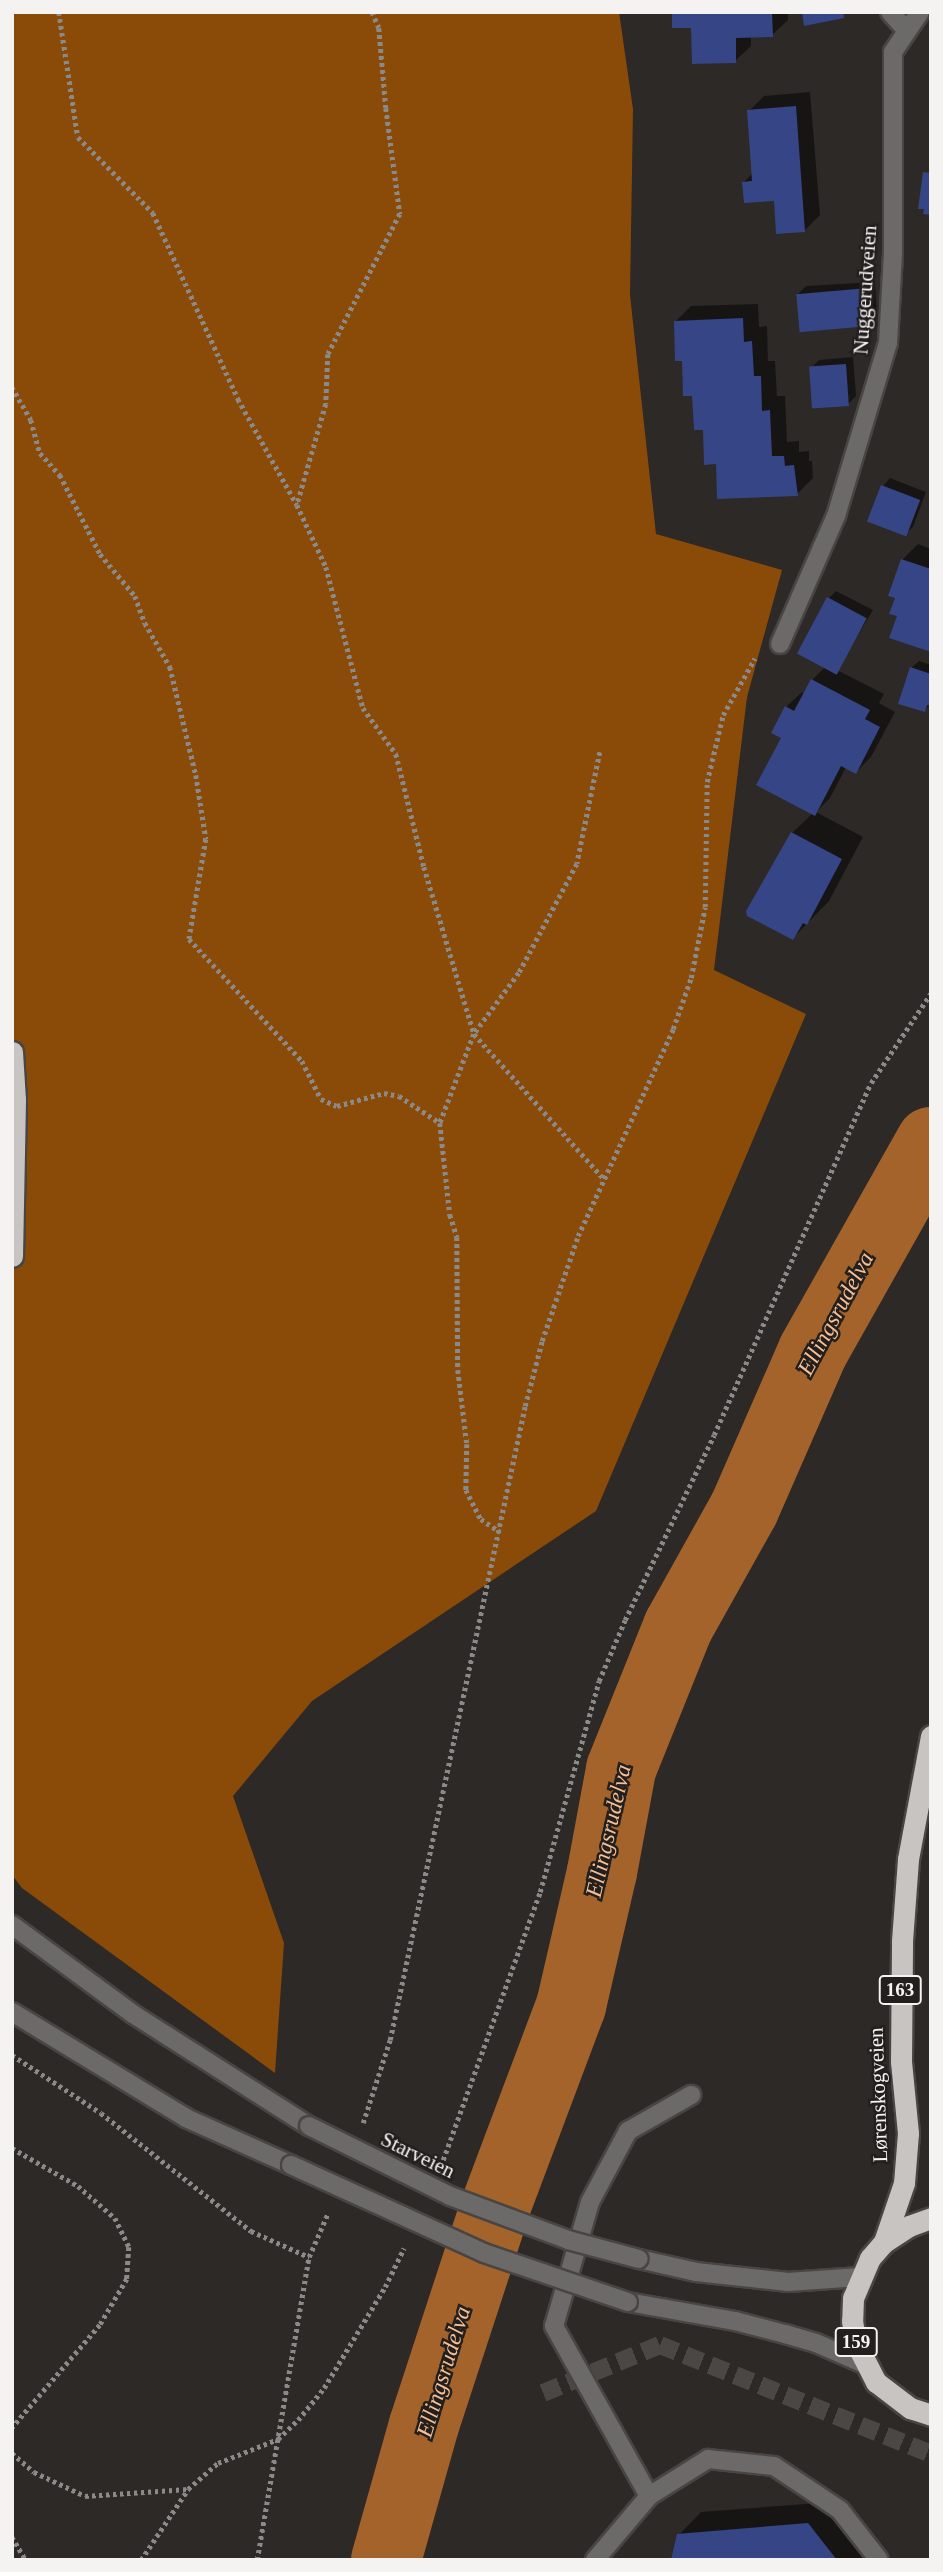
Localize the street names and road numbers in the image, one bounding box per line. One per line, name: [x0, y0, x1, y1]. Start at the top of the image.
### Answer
street label: Nuggerudveien: [848, 225, 882, 355]
road number: 163: [877, 1974, 923, 2006]
street label: Lørenskogveien: [863, 2027, 893, 2163]
street label: Starveien: [377, 2126, 459, 2184]
road number: 159: [833, 2326, 879, 2358]

